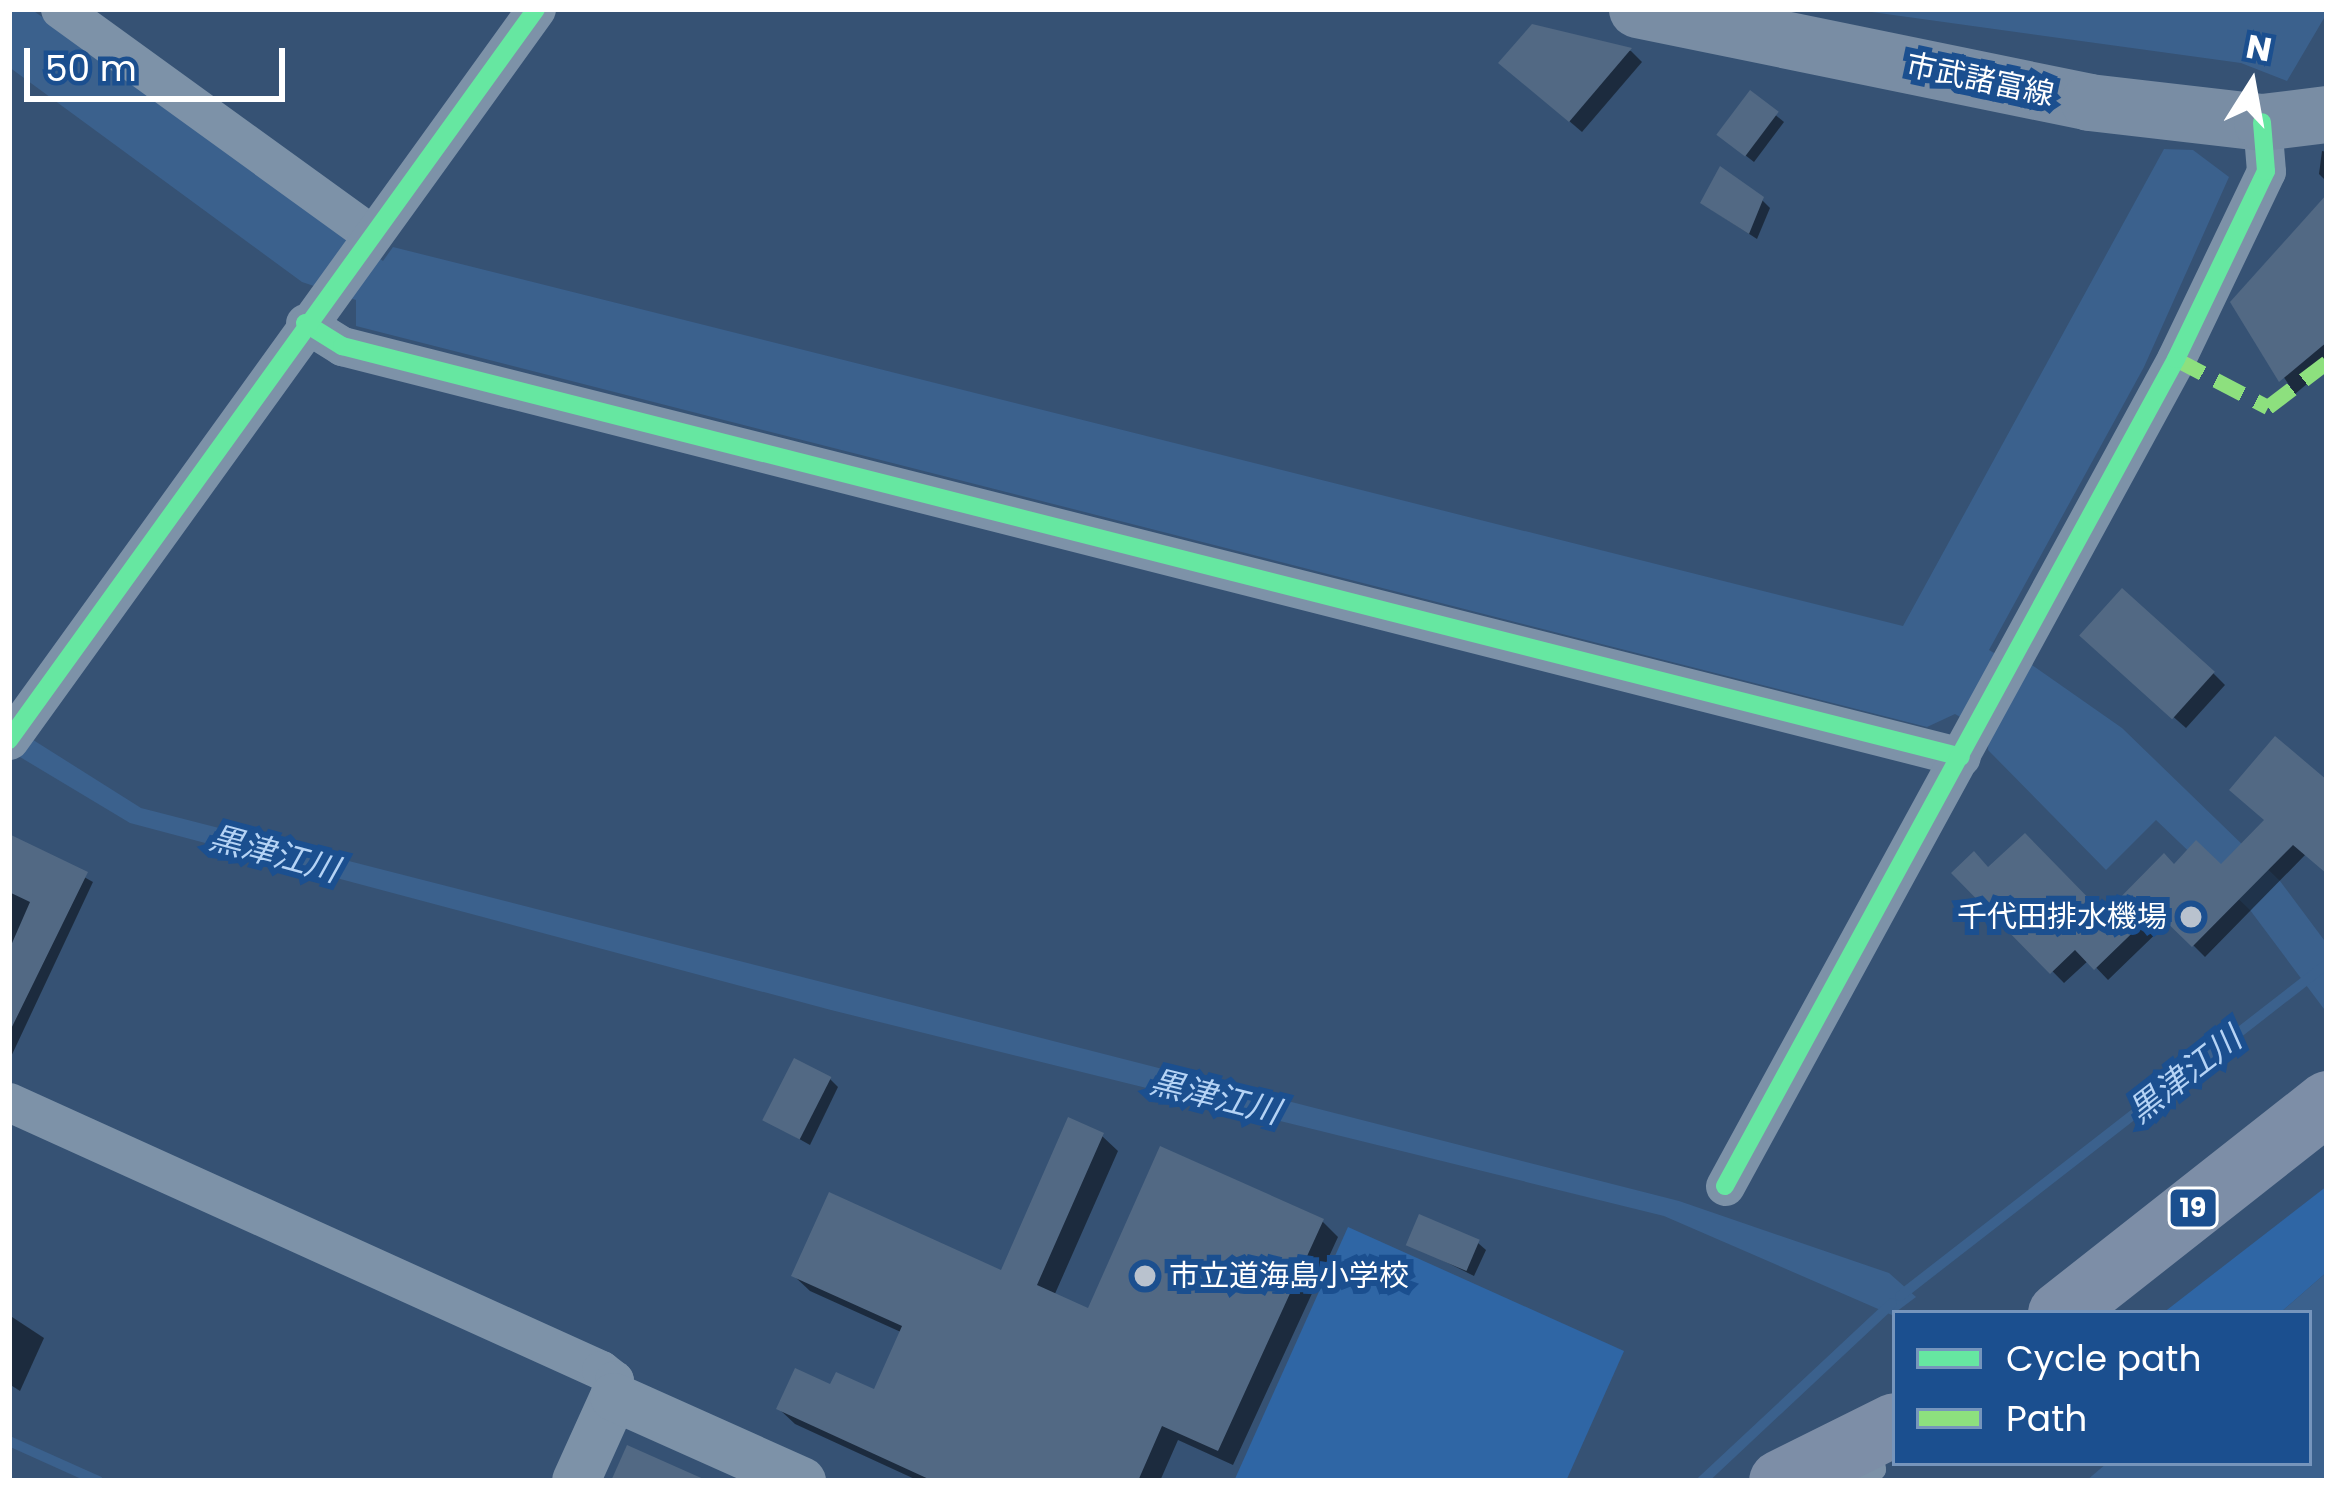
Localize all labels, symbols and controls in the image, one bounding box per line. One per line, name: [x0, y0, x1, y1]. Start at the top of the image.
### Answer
text: N: [2242, 23, 2276, 74]
scale bar: [30, 24, 291, 98]
north arrow: [2192, 24, 2312, 144]
text: 50 m: [45, 43, 137, 94]
street label: 市武諸富線: [1903, 47, 2057, 113]
water label: 黒津江川: [205, 818, 343, 890]
place label: 千代田排水機場: [1957, 899, 2167, 935]
marker: 千代田排水機場: [2178, 904, 2204, 930]
water label: 黒津江川: [2121, 1019, 2249, 1131]
water label: 黒津江川: [1146, 1062, 1284, 1132]
road number: 19: [2166, 1187, 2220, 1229]
place label: 市立道海島小学校: [1169, 1258, 1409, 1294]
marker: 市立道海島小学校: [1132, 1263, 1158, 1289]
legend: [1892, 1310, 2312, 1466]
text: Cycle path: [2006, 1333, 2202, 1384]
text: Path: [2006, 1393, 2087, 1444]

